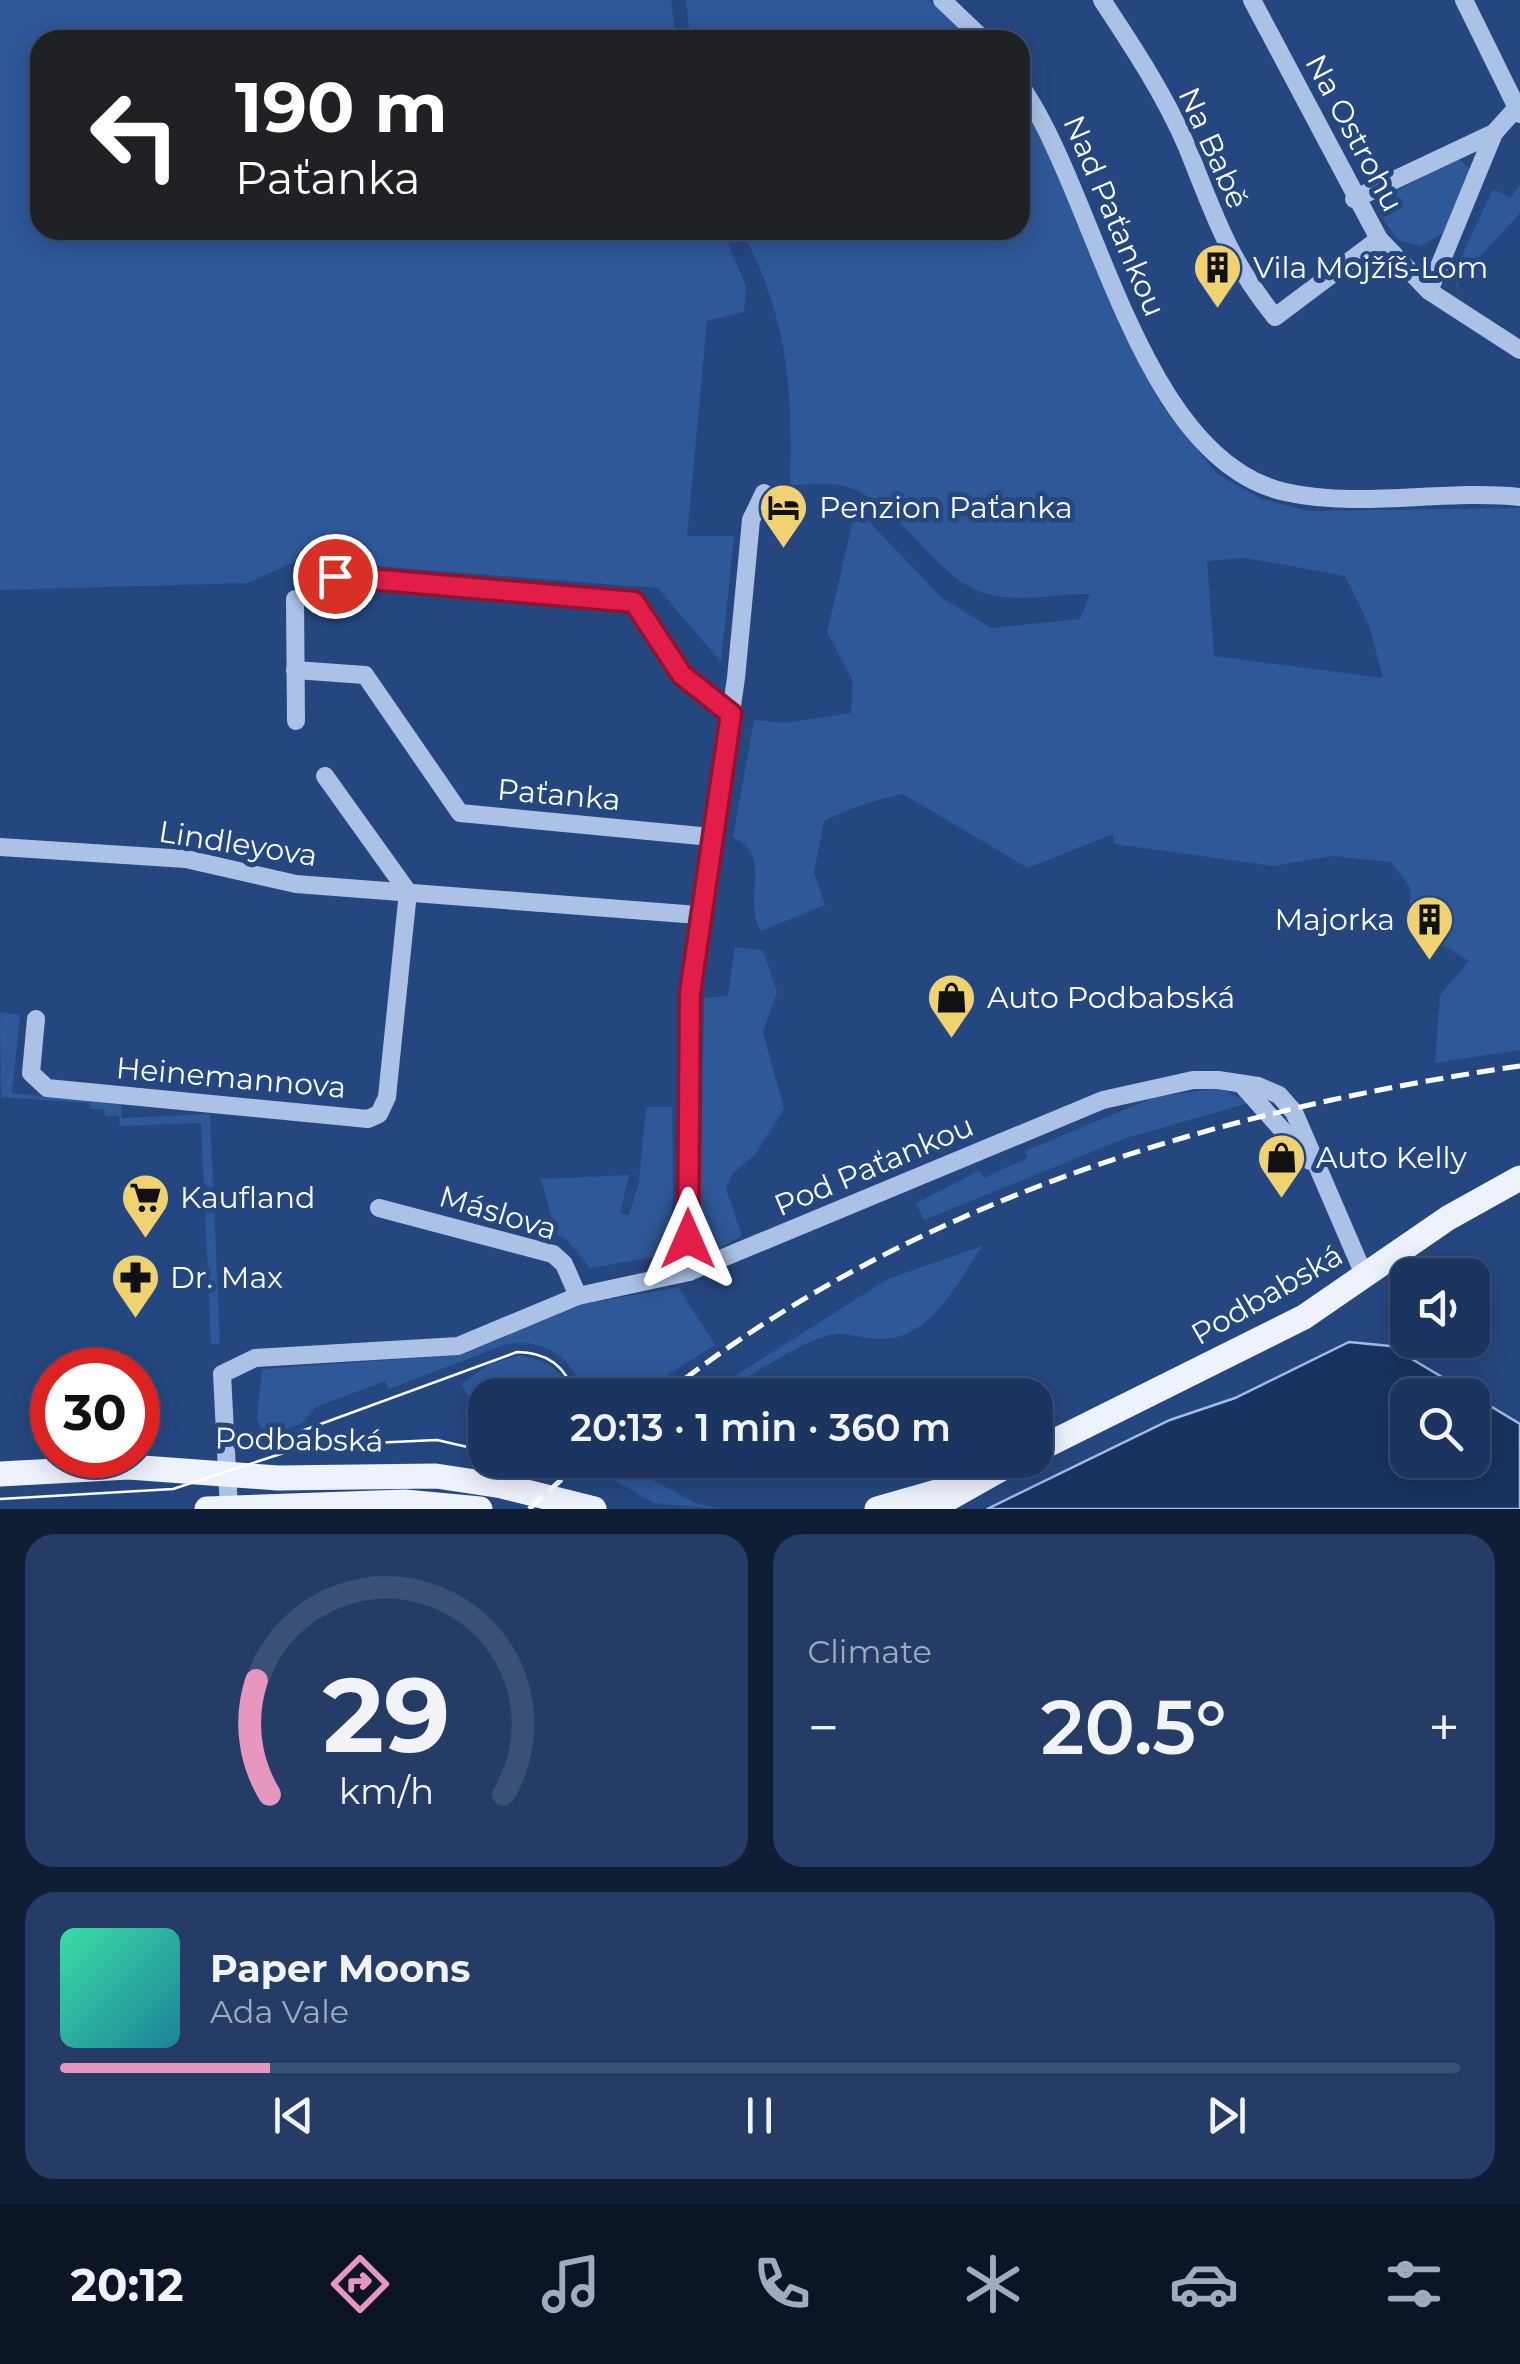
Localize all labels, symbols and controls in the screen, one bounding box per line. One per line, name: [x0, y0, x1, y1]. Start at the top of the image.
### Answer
street label: Na Ostrohu: [1298, 48, 1411, 218]
text: 190 m: [235, 64, 448, 150]
icon: left: [70, 70, 200, 200]
street label: Na Babě: [1170, 81, 1257, 214]
street label: Nad Paťankou: [1055, 110, 1173, 322]
text: Paťanka: [235, 150, 421, 205]
building icon: Vila Mojžíš-Lom: [1192, 242, 1244, 310]
place label: Vila Mojžíš-Lom: [1253, 249, 1488, 286]
hotel icon: Penzion Paťanka: [758, 482, 810, 550]
place label: Penzion Paťanka: [819, 489, 1073, 526]
pin: [293, 534, 378, 619]
icon: arrive: [308, 549, 363, 604]
street label: Paťanka: [496, 771, 622, 818]
street label: Lindleyova: [156, 813, 320, 874]
building icon: Majorka: [1404, 894, 1456, 962]
place label: Majorka: [1274, 901, 1395, 938]
shop icon: Auto Podbabská: [926, 972, 978, 1040]
place label: Auto Podbabská: [987, 979, 1235, 1016]
street label: Heinemannova: [114, 1049, 348, 1106]
street label: Pod Paťankou: [769, 1107, 979, 1224]
shop icon: Auto Kelly: [1255, 1132, 1307, 1200]
place label: Auto Kelly: [1316, 1139, 1467, 1176]
supermarket icon: Kaufland: [119, 1172, 171, 1240]
street label: Máslova: [435, 1177, 561, 1248]
place label: Kaufland: [180, 1179, 315, 1216]
position arrow: [636, 1187, 740, 1291]
street label: Podbabská: [1185, 1236, 1349, 1353]
pharmacy icon: Dr. Max: [109, 1252, 161, 1320]
map controls: [1390, 1258, 1490, 1478]
button: sound: [1390, 1258, 1490, 1358]
place label: Dr. Max: [170, 1259, 283, 1296]
speed limit sign: 30: [30, 1348, 160, 1478]
button: search: [1390, 1378, 1490, 1478]
text: 20:13 · 1 min · 360 m: [570, 1404, 951, 1451]
street label: Podbabská: [214, 1420, 384, 1459]
text: Climate: [808, 1632, 932, 1671]
text: 29: [322, 1651, 450, 1778]
text: 20.5°: [1041, 1681, 1227, 1773]
text: −: [808, 1694, 839, 1761]
text: +: [1428, 1694, 1460, 1761]
text: km/h: [339, 1769, 434, 1813]
text: Paper Moons: [210, 1945, 471, 1992]
text: Ada Vale: [210, 1992, 349, 2031]
icon: previous: [266, 2088, 321, 2143]
icon: pause: [732, 2088, 787, 2143]
icon: next: [1199, 2088, 1254, 2143]
icon: directions: [325, 2249, 395, 2319]
icon: music: [536, 2249, 606, 2319]
icon: phone: [747, 2249, 817, 2319]
icon: climate: [958, 2249, 1028, 2319]
icon: car: [1169, 2249, 1239, 2319]
icon: filters: [1379, 2249, 1449, 2319]
text: 20:12: [70, 2257, 184, 2312]

